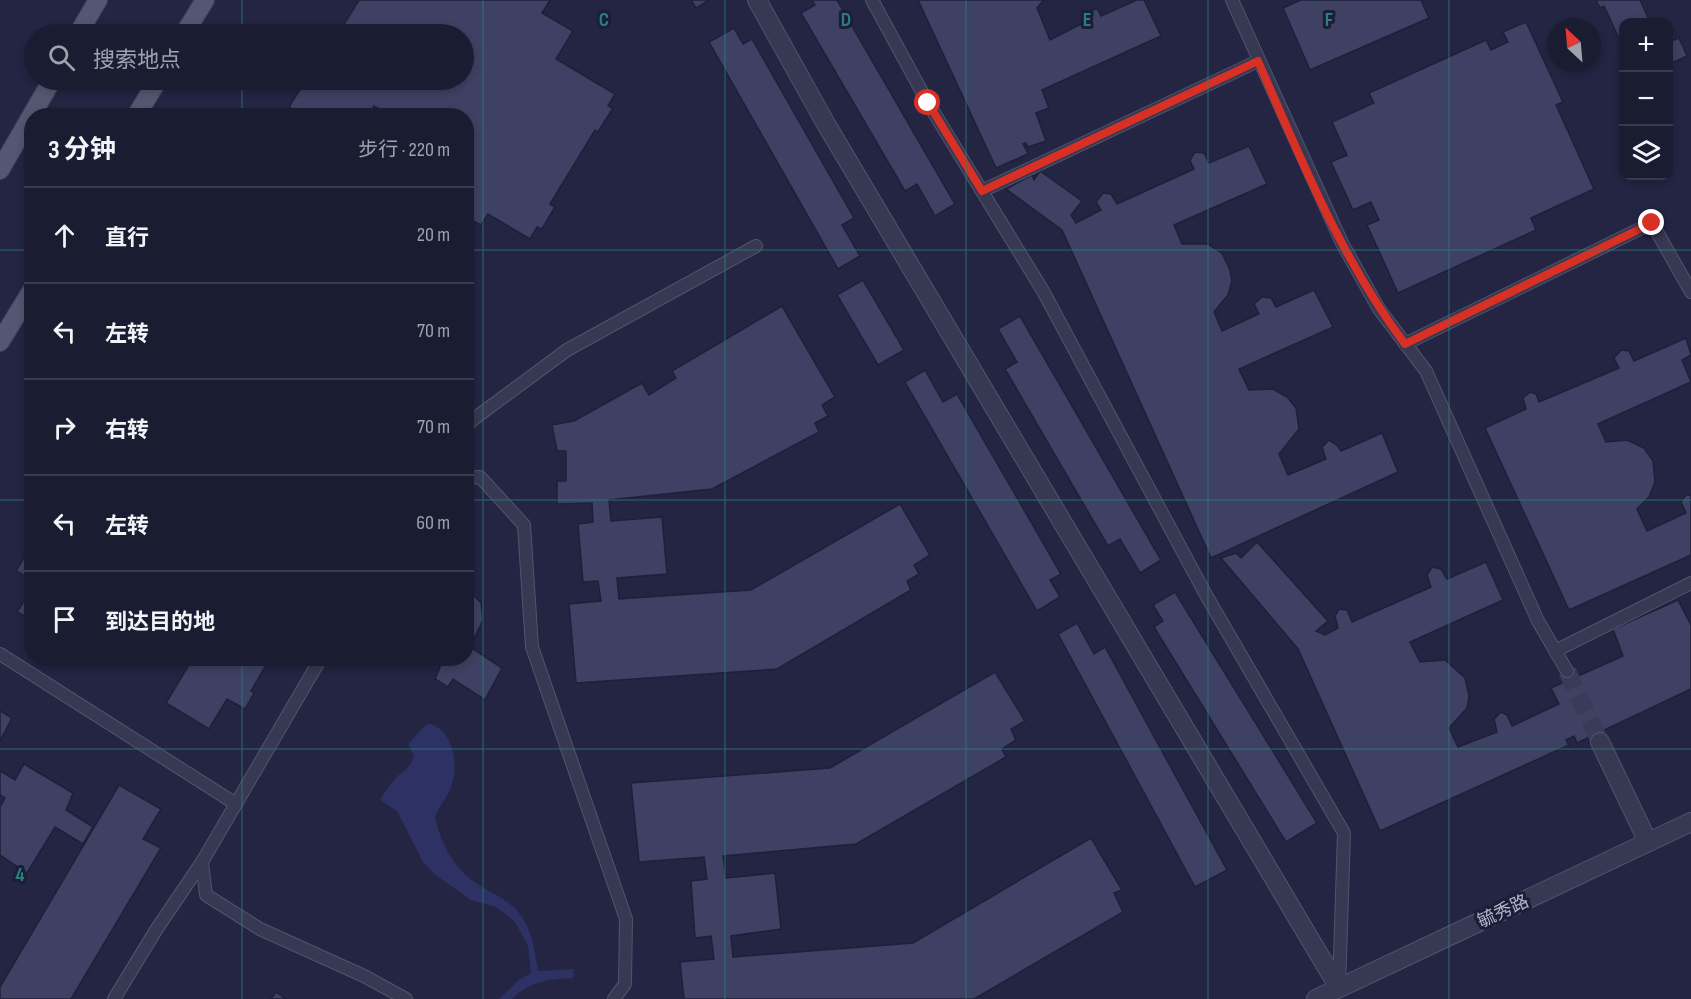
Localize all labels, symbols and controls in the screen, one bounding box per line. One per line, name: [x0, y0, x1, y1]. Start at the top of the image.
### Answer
text: C: [599, 8, 609, 32]
text: D: [841, 8, 851, 32]
text: E: [1083, 8, 1091, 32]
text: F: [1325, 8, 1333, 32]
north arrow: [1547, 18, 1601, 72]
map controls: [1619, 18, 1673, 180]
button: +: [1619, 18, 1673, 72]
search box: [24, 24, 474, 90]
icon: search: [45, 41, 78, 74]
text: 搜索地点: [93, 47, 181, 74]
button: −: [1619, 72, 1673, 126]
route start: [914, 89, 940, 115]
button: layers: [1619, 126, 1673, 180]
text: 3 分钟: [48, 135, 116, 166]
text: 步行 · 220 m: [358, 138, 450, 162]
route end: [1638, 209, 1664, 235]
icon: ahead: [48, 219, 81, 252]
text: 20 m: [417, 223, 450, 247]
text: 直行: [105, 225, 149, 252]
icon: left: [48, 315, 81, 348]
text: 70 m: [417, 319, 450, 343]
text: 左转: [105, 321, 149, 348]
icon: right: [48, 411, 81, 444]
text: 70 m: [417, 415, 450, 439]
text: 右转: [105, 417, 149, 444]
icon: left: [48, 507, 81, 540]
text: 60 m: [416, 511, 450, 535]
text: 左转: [105, 513, 149, 540]
icon: arrive: [48, 603, 81, 636]
text: 到达目的地: [105, 609, 215, 636]
text: 4: [15, 863, 25, 887]
street label: 毓秀路: [1474, 891, 1532, 932]

